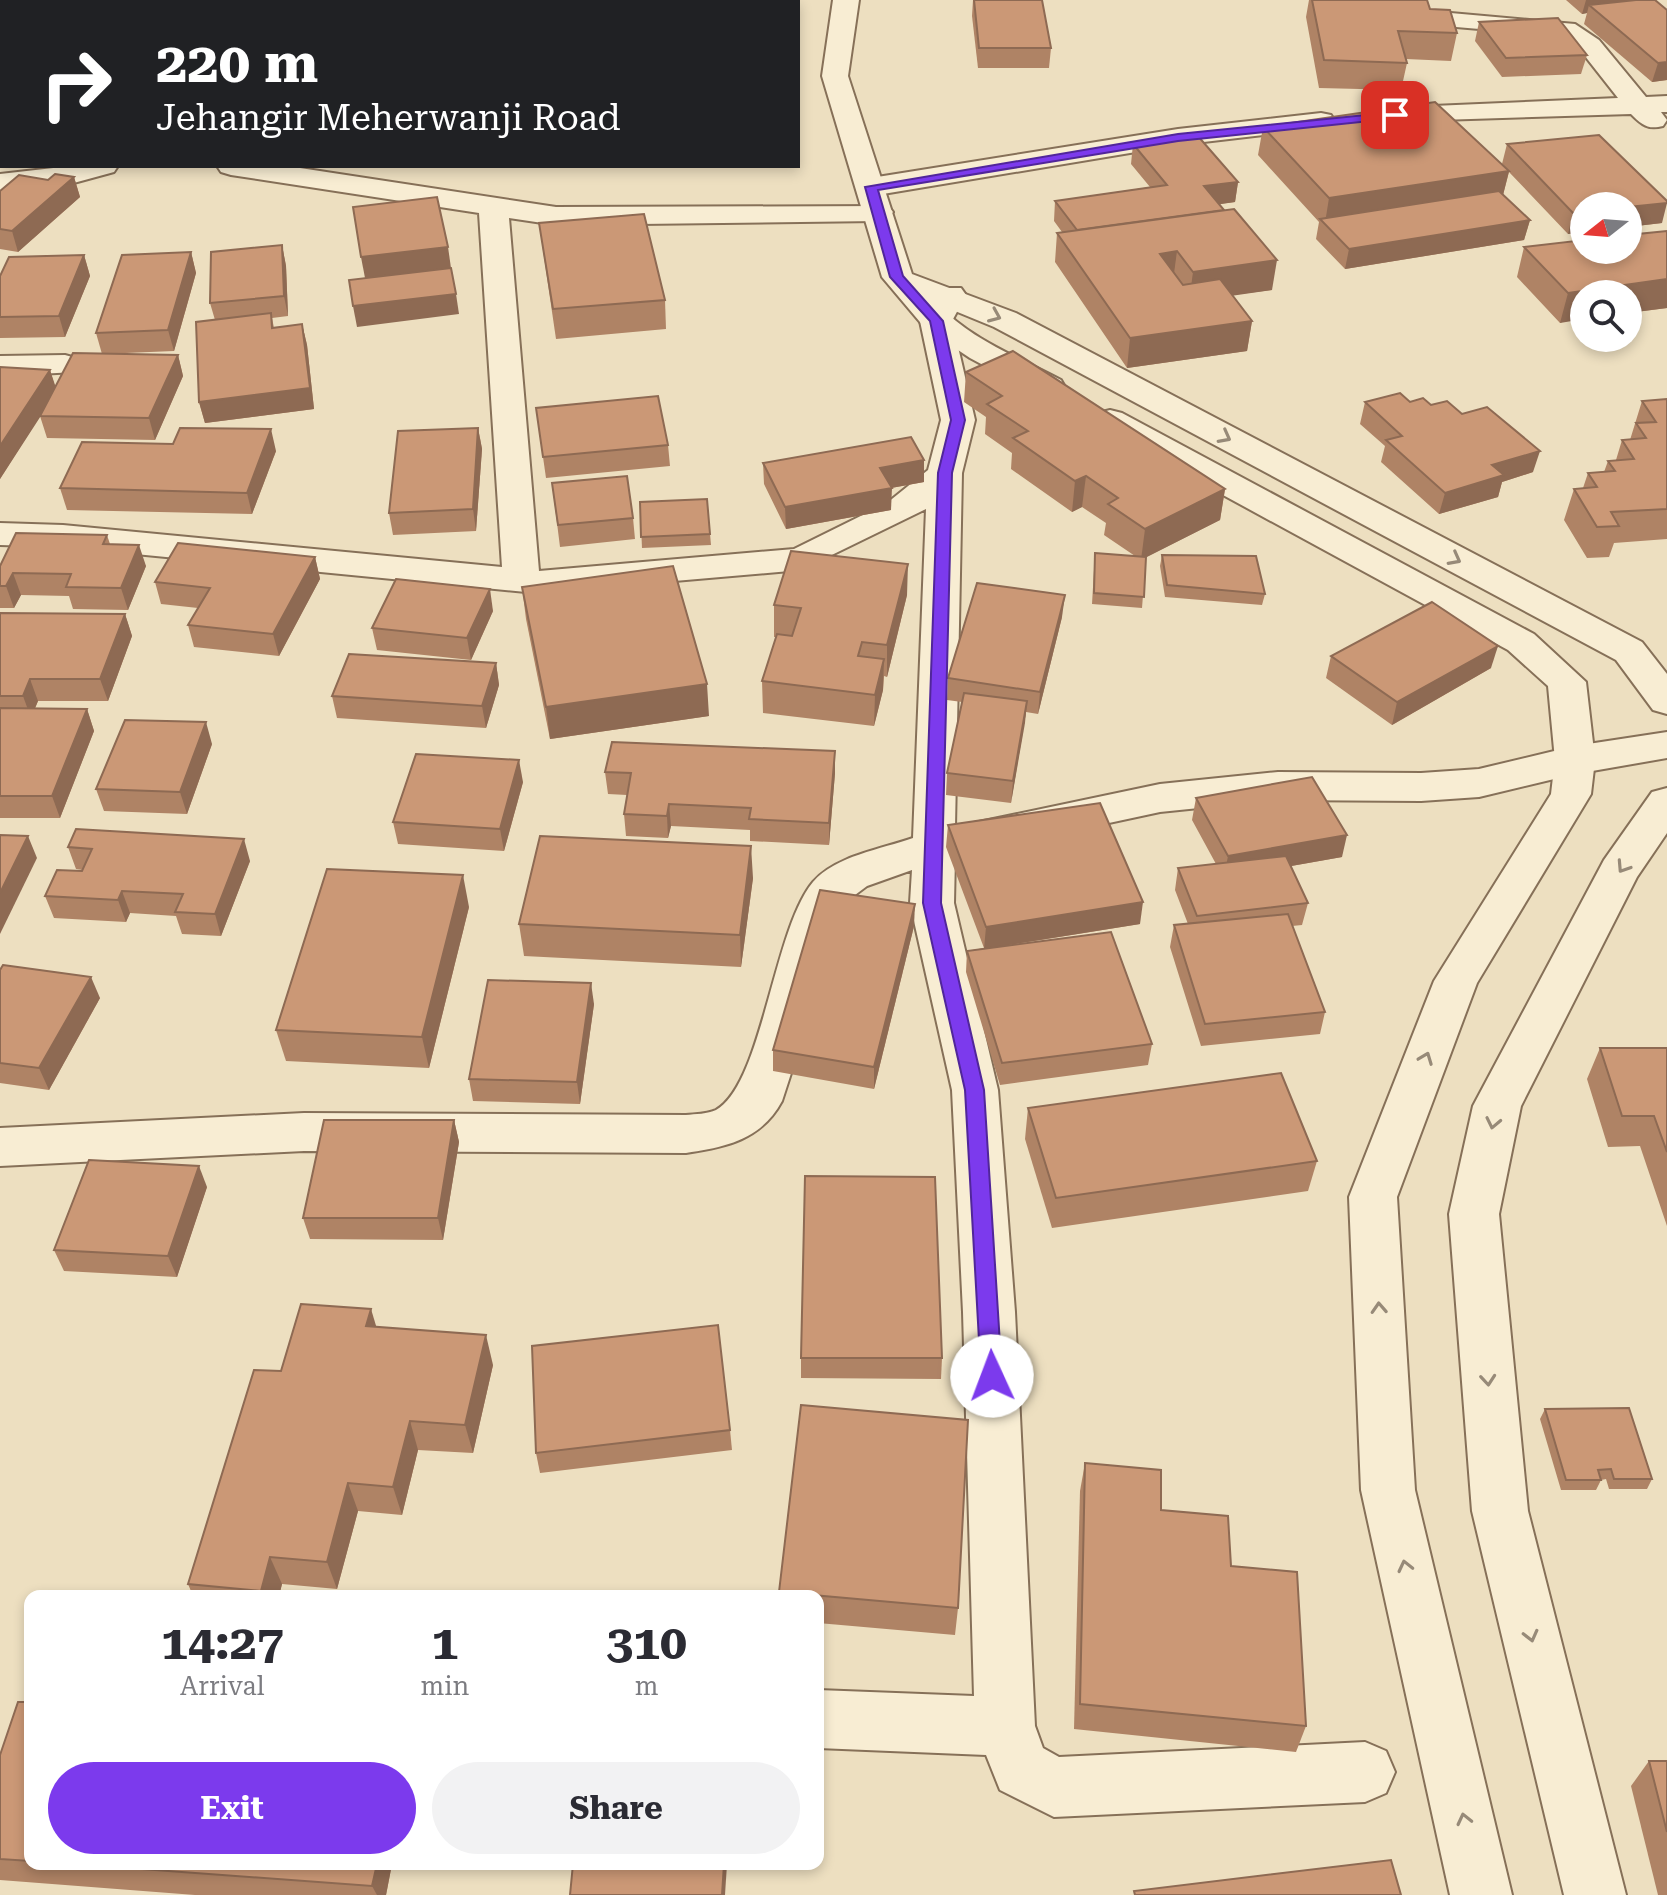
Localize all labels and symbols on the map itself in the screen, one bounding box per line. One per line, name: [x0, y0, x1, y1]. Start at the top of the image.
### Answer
pin: [1361, 81, 1429, 149]
north arrow: [1570, 192, 1642, 264]
one-way arrow: [987, 307, 1001, 323]
one-way arrow: [1217, 428, 1231, 443]
one-way arrow: [1446, 550, 1461, 565]
one-way arrow: [1617, 858, 1632, 872]
one-way arrow: [1416, 1052, 1433, 1066]
one-way arrow: [1485, 1116, 1502, 1129]
one-way arrow: [1370, 1301, 1387, 1314]
position arrow: [950, 1334, 1034, 1418]
one-way arrow: [1480, 1374, 1497, 1387]
one-way arrow: [1397, 1559, 1414, 1573]
one-way arrow: [1522, 1629, 1539, 1642]
one-way arrow: [1456, 1813, 1473, 1826]

